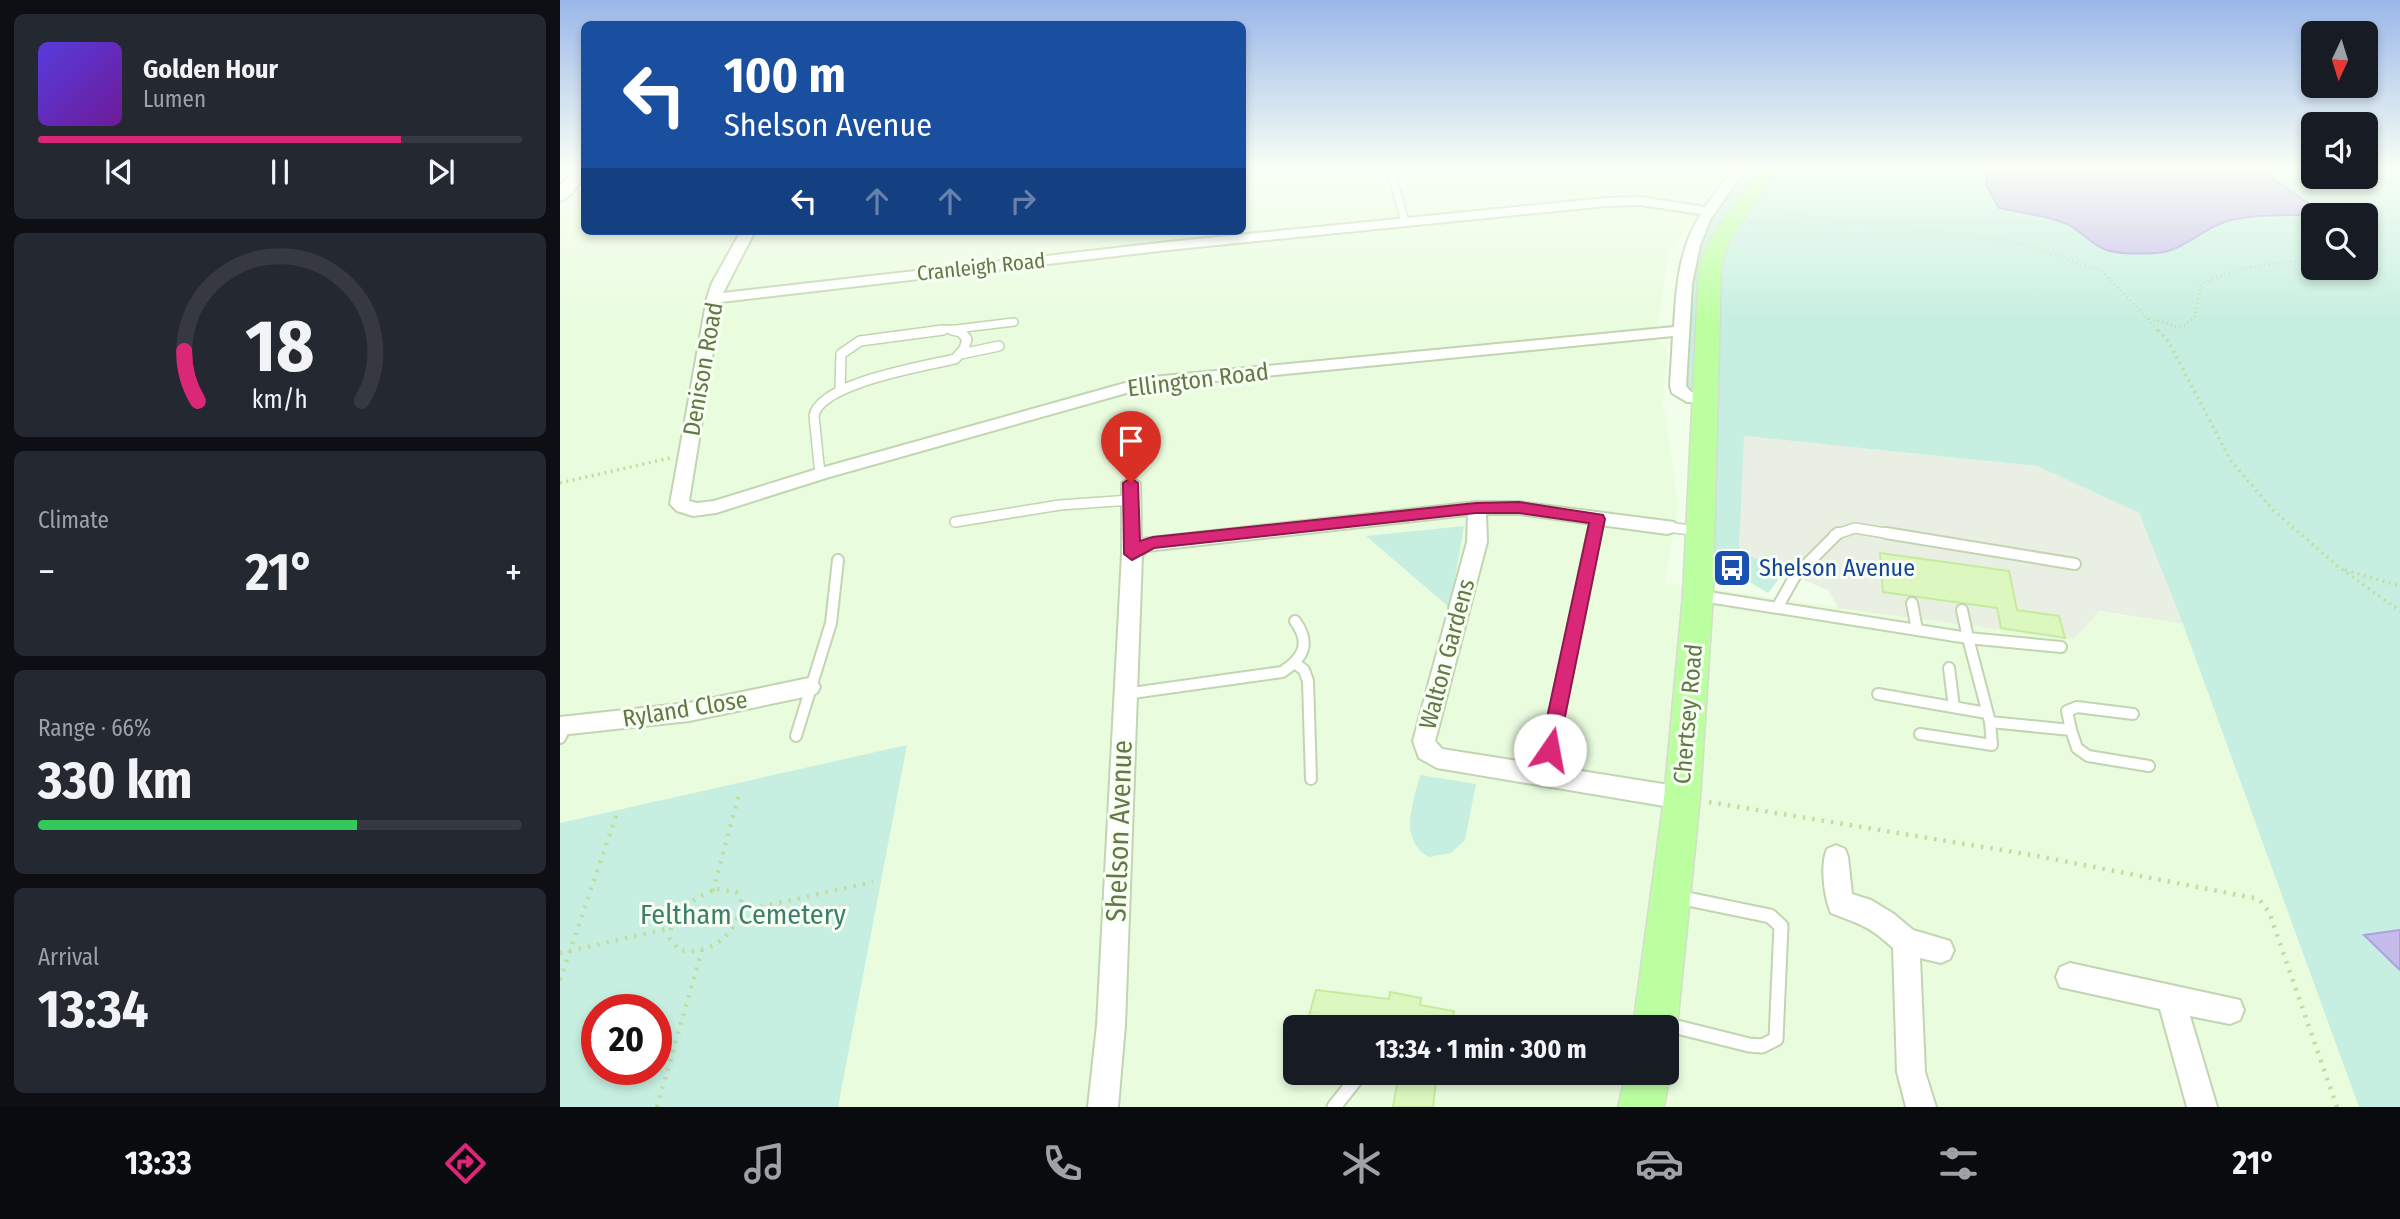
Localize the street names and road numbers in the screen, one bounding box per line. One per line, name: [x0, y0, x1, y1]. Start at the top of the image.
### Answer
street label: Cranleigh Road: [916, 247, 1046, 287]
street label: Denison Road: [677, 300, 729, 438]
street label: Ellington Road: [1126, 357, 1270, 403]
street label: Walton Gardens: [1414, 576, 1480, 732]
street label: Chertsey Road: [1668, 643, 1708, 785]
street label: Ryland Close: [621, 685, 749, 733]
street label: Shelson Avenue: [1099, 739, 1139, 923]

